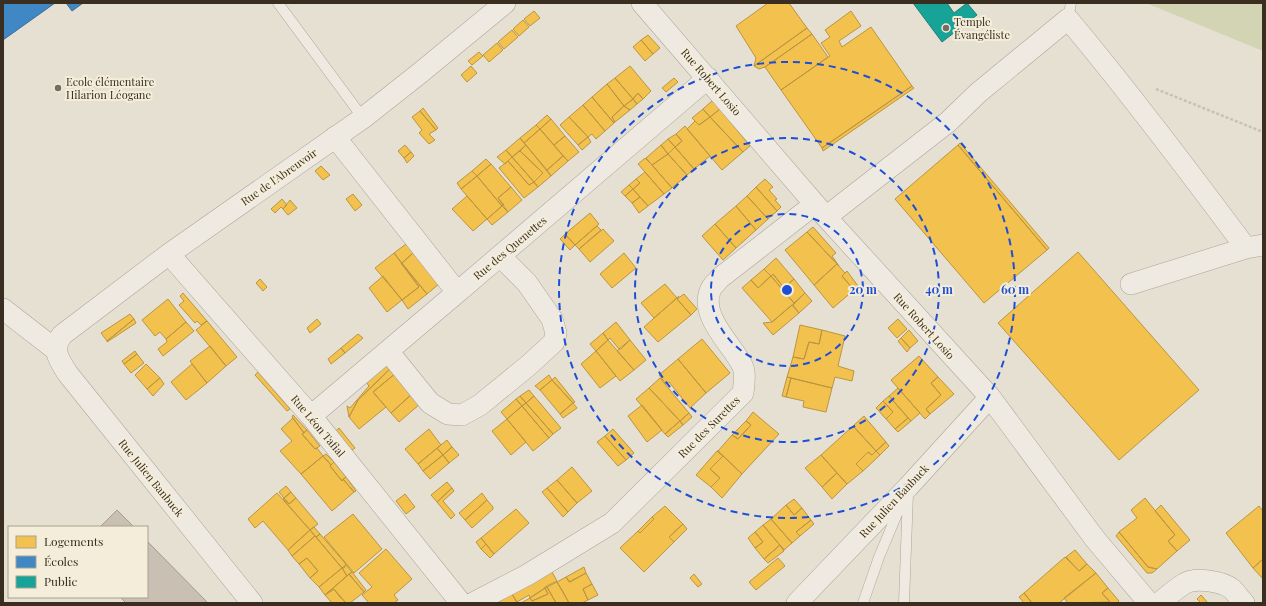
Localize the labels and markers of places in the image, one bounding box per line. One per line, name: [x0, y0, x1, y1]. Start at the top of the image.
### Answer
place label: Temple Évangéliste: [954, 14, 1010, 42]
marker: Temple Évangéliste: [941, 23, 951, 33]
place label: Ecole élémentaire Hilarion Léogane: [66, 74, 155, 102]
marker: Ecole élémentaire Hilarion Léogane: [53, 83, 63, 93]
centre of rings: [780, 283, 794, 297]

